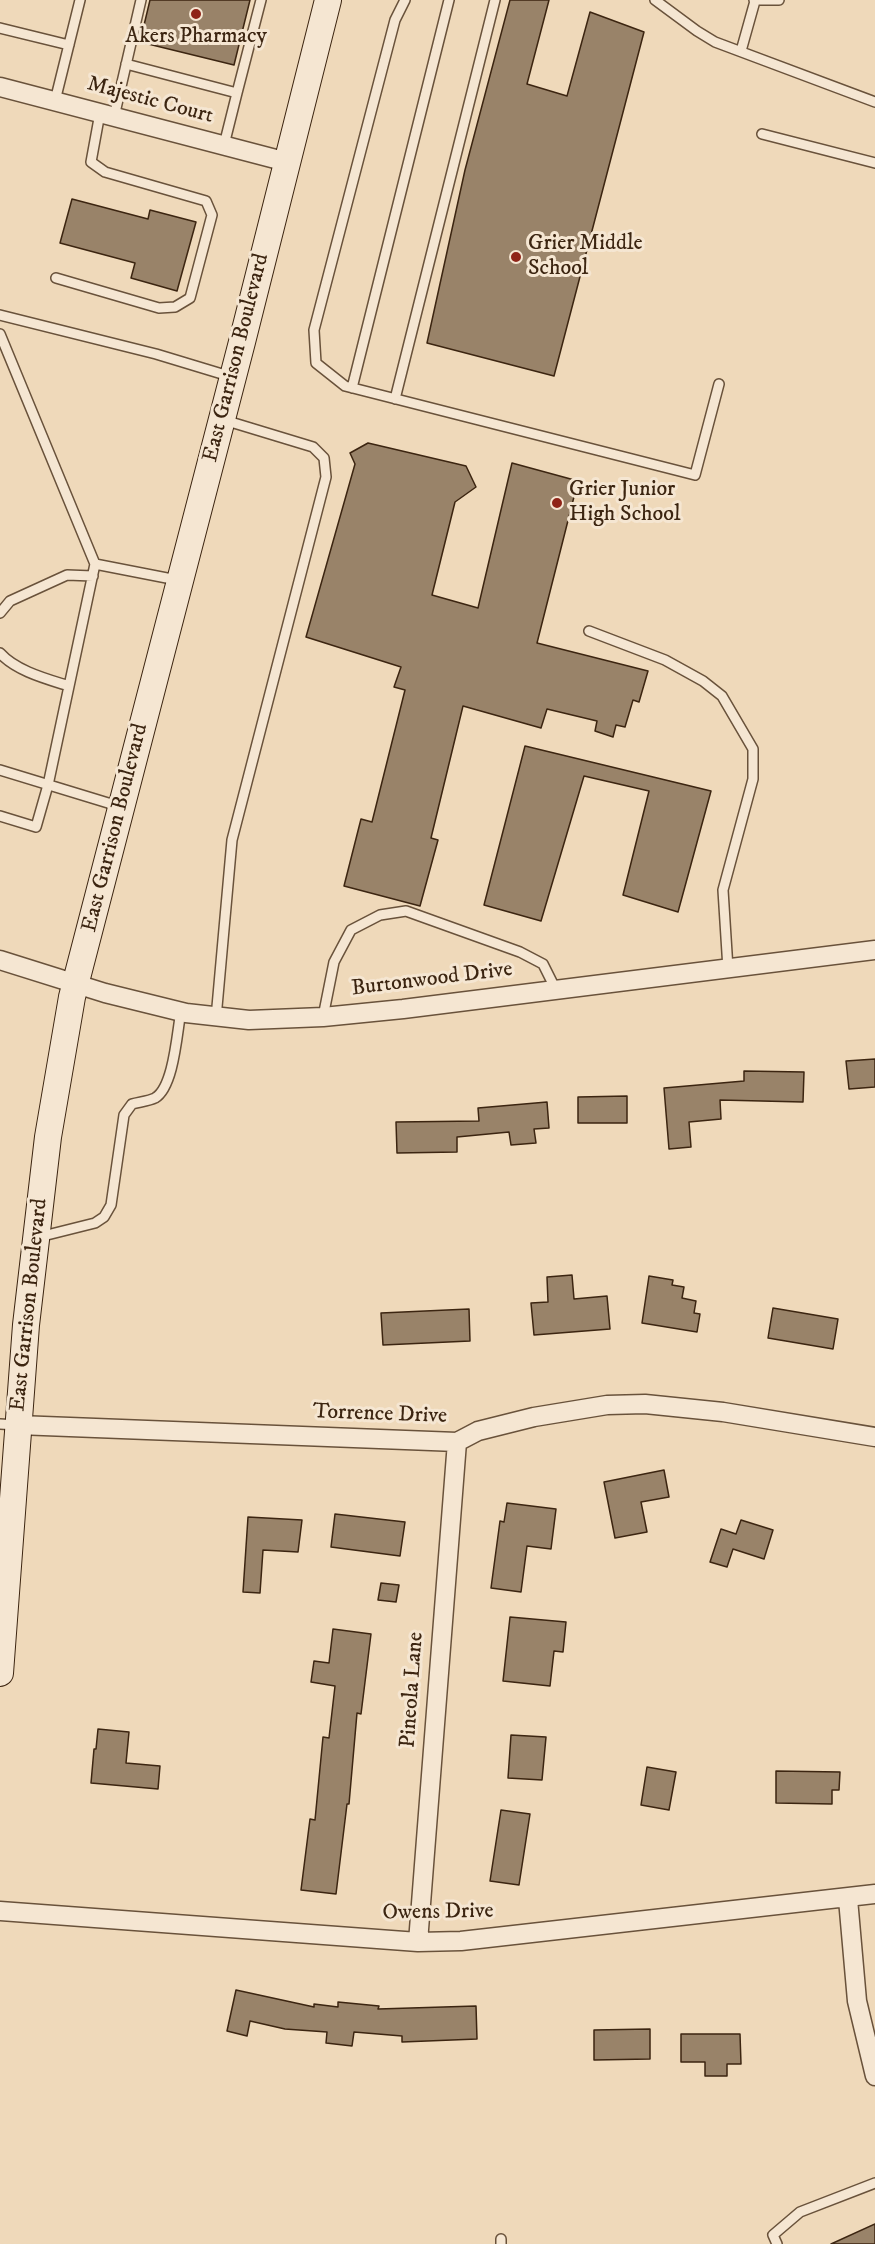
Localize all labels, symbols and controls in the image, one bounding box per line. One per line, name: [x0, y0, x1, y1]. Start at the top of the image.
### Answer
marker: Akers Pharmacy: [189, 7, 203, 21]
place label: Akers Pharmacy: [125, 24, 267, 50]
street label: Majestic Court: [84, 72, 216, 130]
place label: Grier Middle School: [528, 231, 643, 282]
marker: Grier Middle School: [509, 250, 523, 264]
street label: East Garrison Boulevard: [198, 251, 276, 465]
place label: Grier Junior High School: [569, 477, 681, 528]
marker: Grier Junior High School: [550, 496, 564, 510]
street label: East Garrison Boulevard: [77, 721, 155, 935]
street label: Burtonwood Drive: [350, 957, 514, 1003]
street label: East Garrison Boulevard: [6, 1197, 54, 1413]
street label: Torrence Drive: [313, 1399, 447, 1431]
street label: Pineola Lane: [396, 1631, 430, 1749]
street label: Owens Drive: [382, 1899, 494, 1927]

